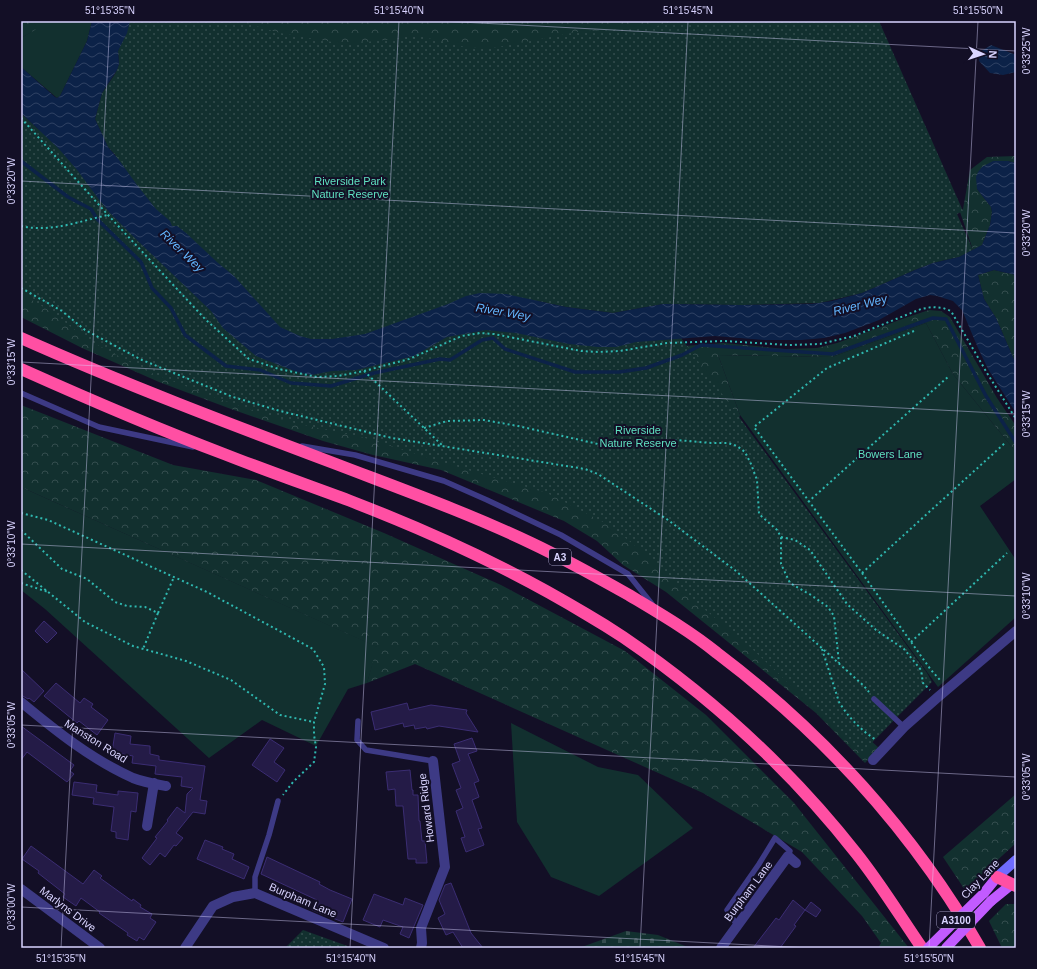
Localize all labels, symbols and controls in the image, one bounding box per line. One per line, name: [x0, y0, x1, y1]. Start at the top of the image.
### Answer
text: 51°15'35"N: [85, 5, 135, 16]
text: 51°15'40"N: [374, 5, 424, 16]
text: 51°15'45"N: [663, 5, 713, 16]
text: 51°15'50"N: [953, 5, 1003, 16]
text: 0°33'25"W: [1021, 27, 1032, 74]
north arrow: [963, 34, 1003, 74]
text: N: [987, 50, 999, 59]
text: 0°33'20"W: [6, 157, 17, 204]
park label: Riverside Park Nature Reserve: [311, 175, 389, 200]
text: 0°33'20"W: [1021, 209, 1032, 256]
water label: River Wey: [157, 227, 207, 276]
water label: River Wey: [832, 291, 889, 318]
water label: River Wey: [475, 300, 532, 324]
text: 0°33'15"W: [6, 338, 17, 385]
text: 0°33'15"W: [1021, 390, 1032, 437]
park label: Riverside Nature Reserve: [599, 424, 677, 449]
park label: Bowers Lane: [858, 448, 922, 460]
text: 0°33'10"W: [6, 520, 17, 567]
road number: A3: [549, 549, 571, 565]
text: 0°33'10"W: [1021, 572, 1032, 619]
text: 0°33'05"W: [6, 701, 17, 748]
street label: Manston Road: [62, 717, 130, 765]
text: 0°33'05"W: [1021, 753, 1032, 800]
street label: Howard Ridge: [416, 773, 436, 843]
street label: Clay Lane: [958, 857, 1002, 901]
street label: Burpham Lane: [721, 859, 775, 923]
street label: Burpham Lane: [267, 880, 339, 920]
text: 0°33'00"W: [6, 883, 17, 930]
street label: Marlyns Drive: [38, 884, 98, 934]
road number: A3100: [937, 912, 975, 928]
text: 51°15'35"N: [36, 953, 86, 964]
text: 51°15'40"N: [326, 953, 376, 964]
text: 51°15'45"N: [615, 953, 665, 964]
text: 51°15'50"N: [904, 953, 954, 964]

